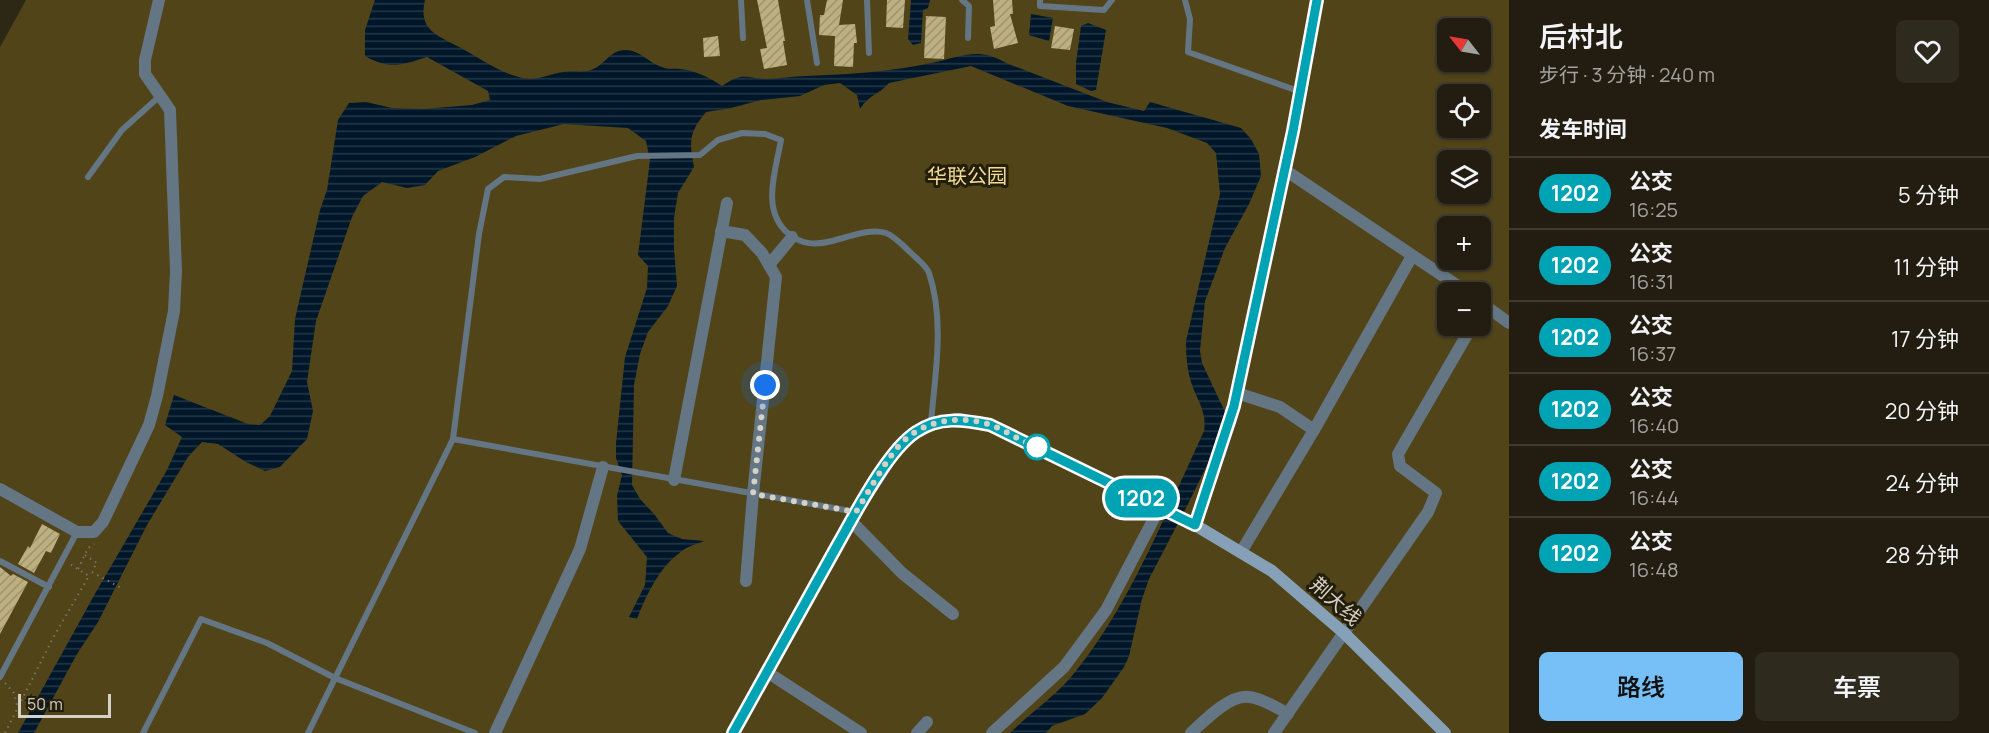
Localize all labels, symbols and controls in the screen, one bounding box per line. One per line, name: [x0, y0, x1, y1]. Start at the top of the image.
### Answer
text: 后村北: [1539, 17, 1623, 55]
north arrow: [1437, 18, 1491, 72]
map controls: [1437, 18, 1491, 336]
button: heart: [1896, 20, 1959, 83]
text: 步行 · 3 分钟 · 240 m: [1539, 61, 1715, 88]
button: locate: [1437, 84, 1491, 138]
text: 发车时间: [1539, 114, 1627, 144]
button: layers: [1437, 150, 1491, 204]
park label: 华联公园: [927, 162, 1007, 189]
text: 公交: [1629, 166, 1673, 196]
text: 1202: [1551, 179, 1599, 207]
text: 5 分钟: [1898, 180, 1959, 210]
text: 16:25: [1629, 196, 1678, 223]
button: +: [1437, 216, 1491, 270]
text: 公交: [1629, 238, 1673, 268]
text: 1202: [1551, 251, 1599, 279]
text: 11 分钟: [1893, 252, 1959, 282]
text: 16:31: [1629, 268, 1674, 295]
button: −: [1437, 282, 1491, 336]
text: 公交: [1629, 310, 1673, 340]
text: 1202: [1551, 323, 1599, 351]
text: 17 分钟: [1891, 324, 1959, 354]
text: 16:37: [1629, 340, 1676, 367]
your location: [750, 370, 780, 400]
text: 公交: [1629, 382, 1673, 412]
text: 1202: [1551, 395, 1599, 423]
text: 20 分钟: [1885, 396, 1959, 426]
text: 16:40: [1629, 412, 1679, 439]
unlabelled marker: [1024, 434, 1050, 460]
text: 公交: [1629, 454, 1673, 484]
text: 1202: [1551, 467, 1599, 495]
text: 24 分钟: [1886, 468, 1959, 498]
line badge: 1202: [1099, 478, 1183, 518]
text: 1202: [1117, 484, 1165, 512]
text: 16:44: [1629, 484, 1679, 511]
text: 公交: [1629, 526, 1673, 556]
text: 1202: [1551, 539, 1599, 567]
text: 28 分钟: [1885, 540, 1959, 570]
text: 16:48: [1629, 556, 1679, 583]
street label: 荆大线: [1305, 571, 1367, 631]
button: 路线: [1539, 652, 1743, 721]
button: 车票: [1755, 652, 1959, 721]
scale bar: [18, 691, 111, 718]
text: 50 m: [27, 693, 63, 715]

